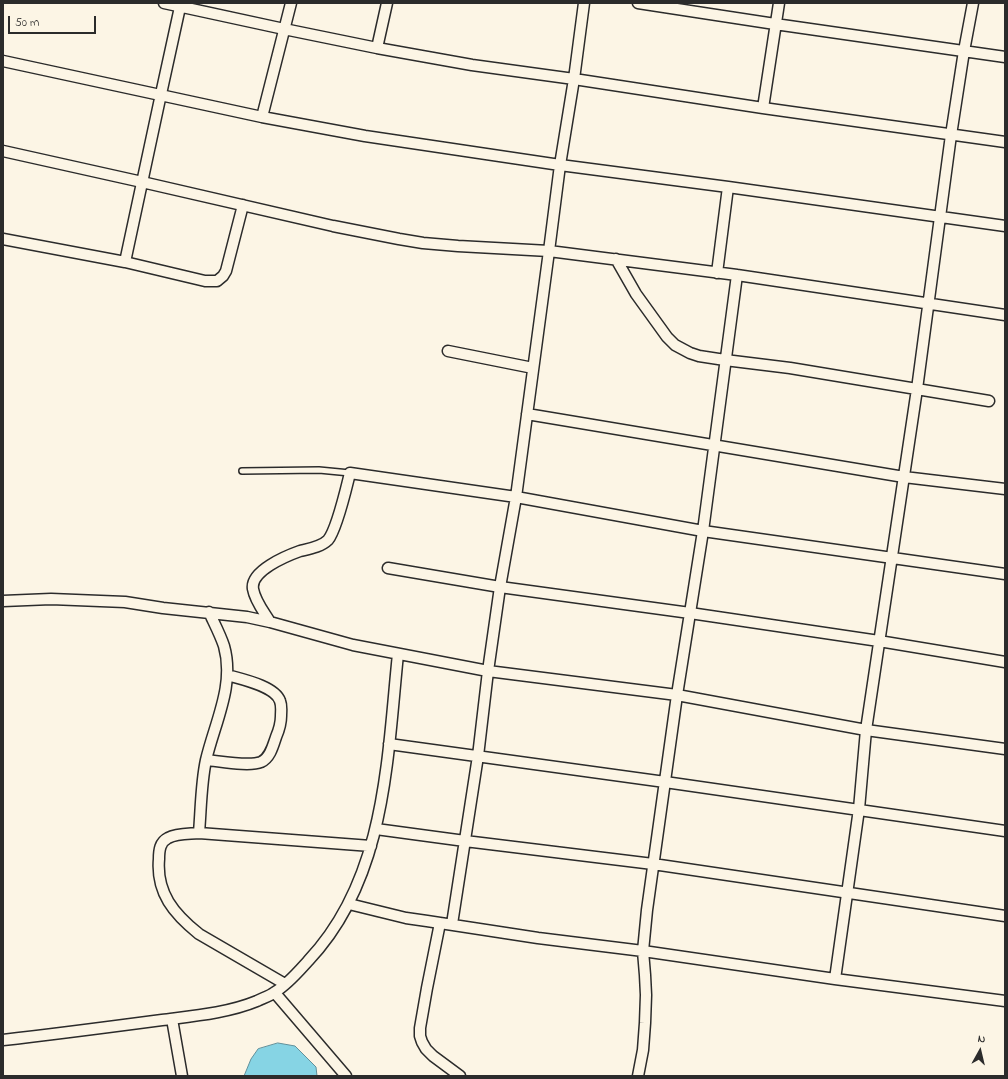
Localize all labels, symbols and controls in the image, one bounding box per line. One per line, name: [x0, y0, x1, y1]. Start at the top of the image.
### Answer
scale bar: [10, 8, 98, 34]
text: 50 m: [15, 14, 39, 32]
north arrow: [960, 1031, 1000, 1071]
text: N: [977, 1031, 986, 1048]

